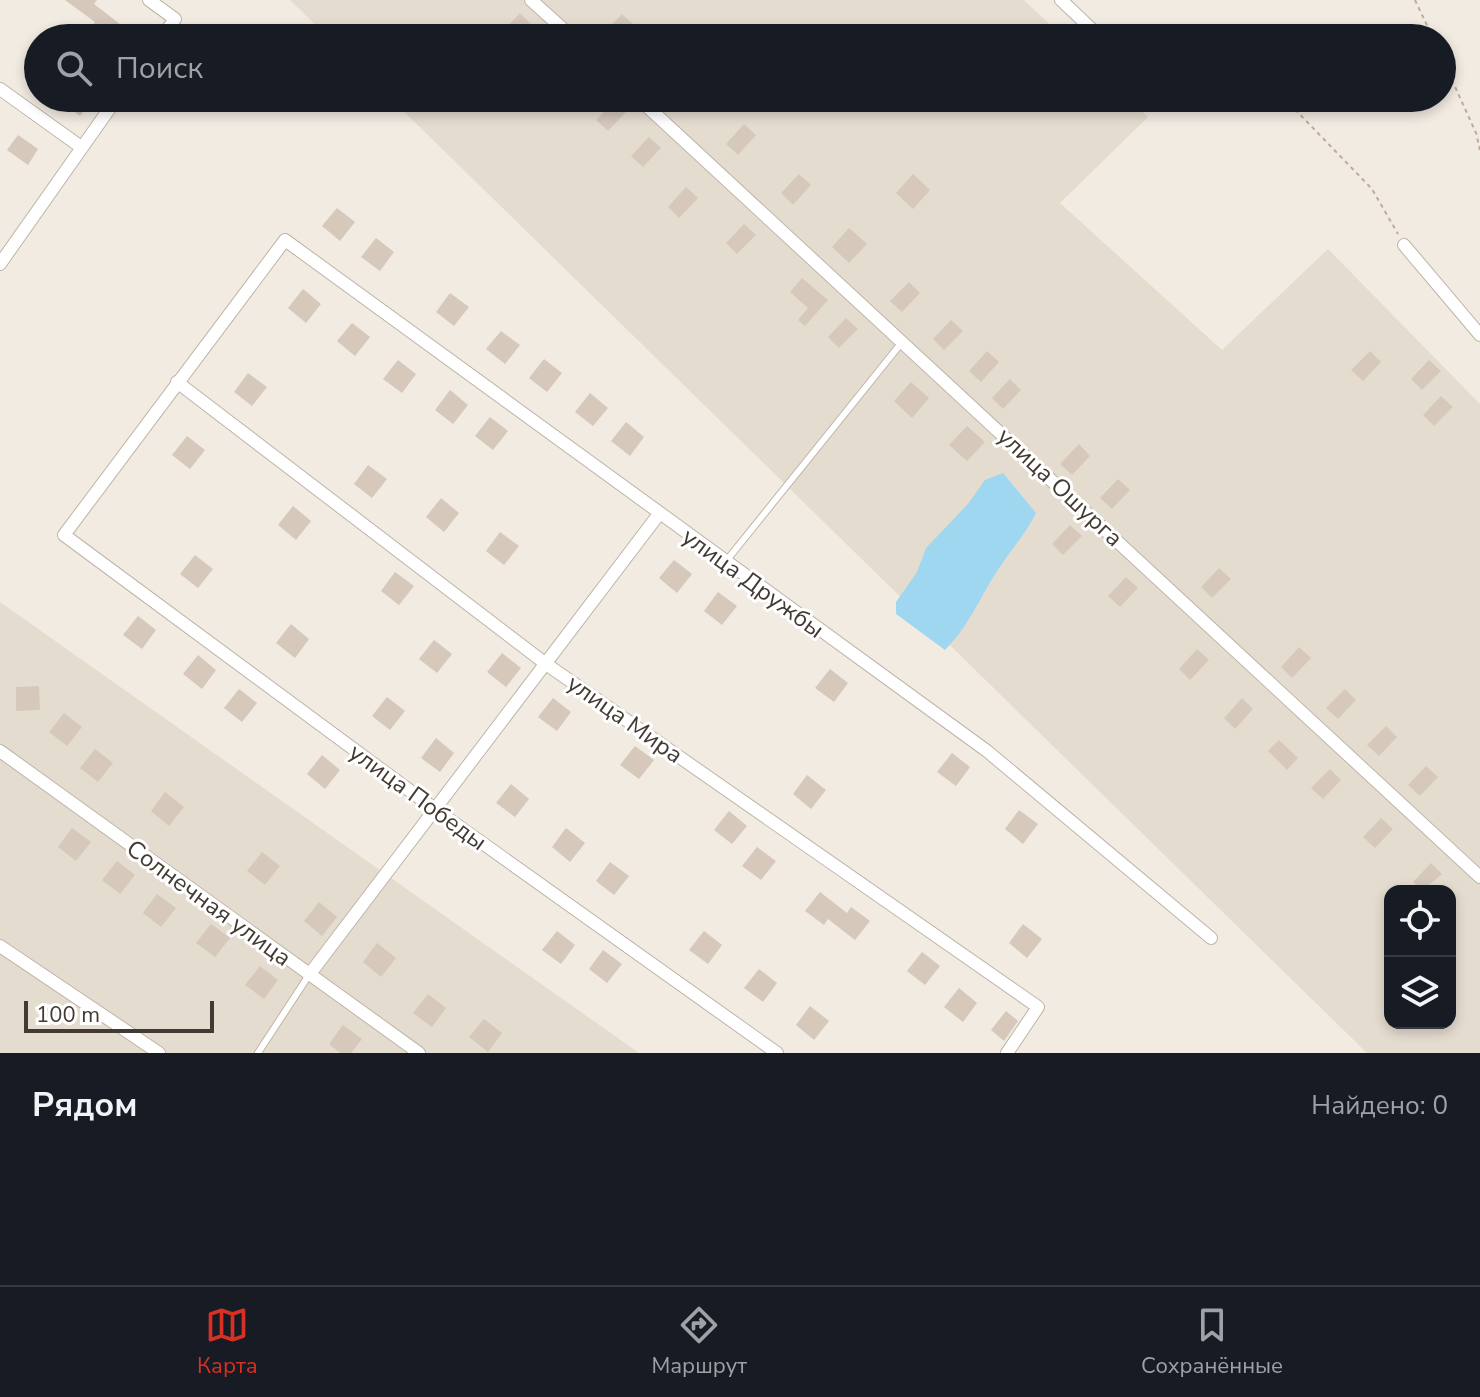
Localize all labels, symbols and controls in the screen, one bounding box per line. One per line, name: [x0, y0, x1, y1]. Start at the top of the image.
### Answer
search box: [24, 24, 1456, 112]
icon: search: [52, 46, 96, 90]
text: Поиск: [116, 48, 203, 89]
street label: улица Ошурга: [990, 420, 1130, 554]
street label: улица Дружбы: [675, 521, 831, 645]
street label: улица Мира: [561, 667, 689, 771]
street label: улица Победы: [343, 736, 493, 858]
street label: Солнечная улица: [120, 832, 298, 974]
map controls: [1384, 885, 1456, 1029]
button: locate: [1384, 885, 1456, 957]
button: layers: [1384, 957, 1456, 1029]
scale bar: [24, 997, 214, 1033]
text: 100 m: [36, 1000, 100, 1030]
text: Рядом: [32, 1082, 138, 1128]
text: Найдено: 0: [1311, 1088, 1448, 1123]
tab: Карта: [197, 1303, 258, 1381]
tab: Маршрут: [651, 1303, 747, 1381]
tab: Сохранённые: [1141, 1303, 1283, 1381]

